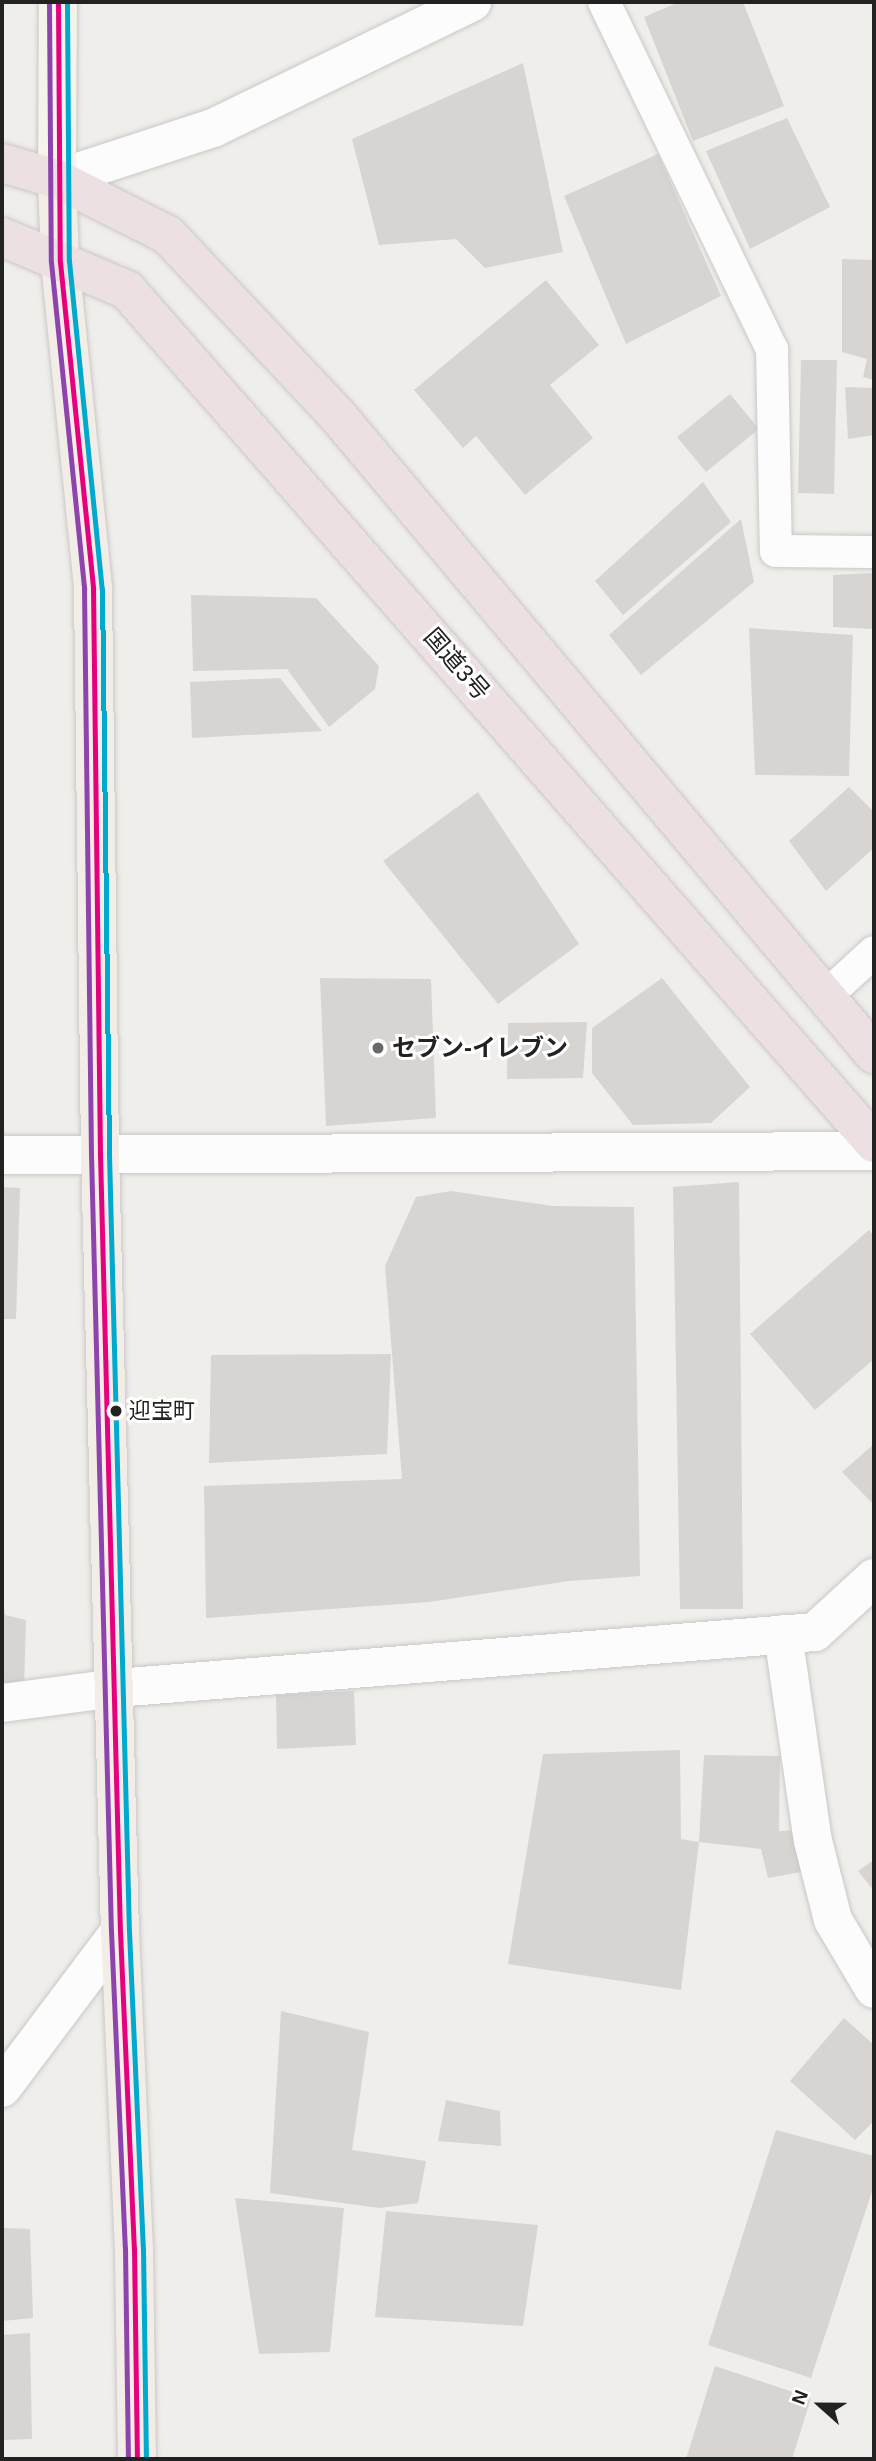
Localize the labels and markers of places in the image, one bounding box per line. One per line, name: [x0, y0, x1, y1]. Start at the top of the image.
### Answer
place label: セブン-イレブン: [392, 1034, 568, 1062]
marker: セブン-イレブン: [370, 1040, 386, 1056]
place label: 迎宝町: [129, 1398, 195, 1424]
marker: 迎宝町: [109, 1404, 123, 1418]

